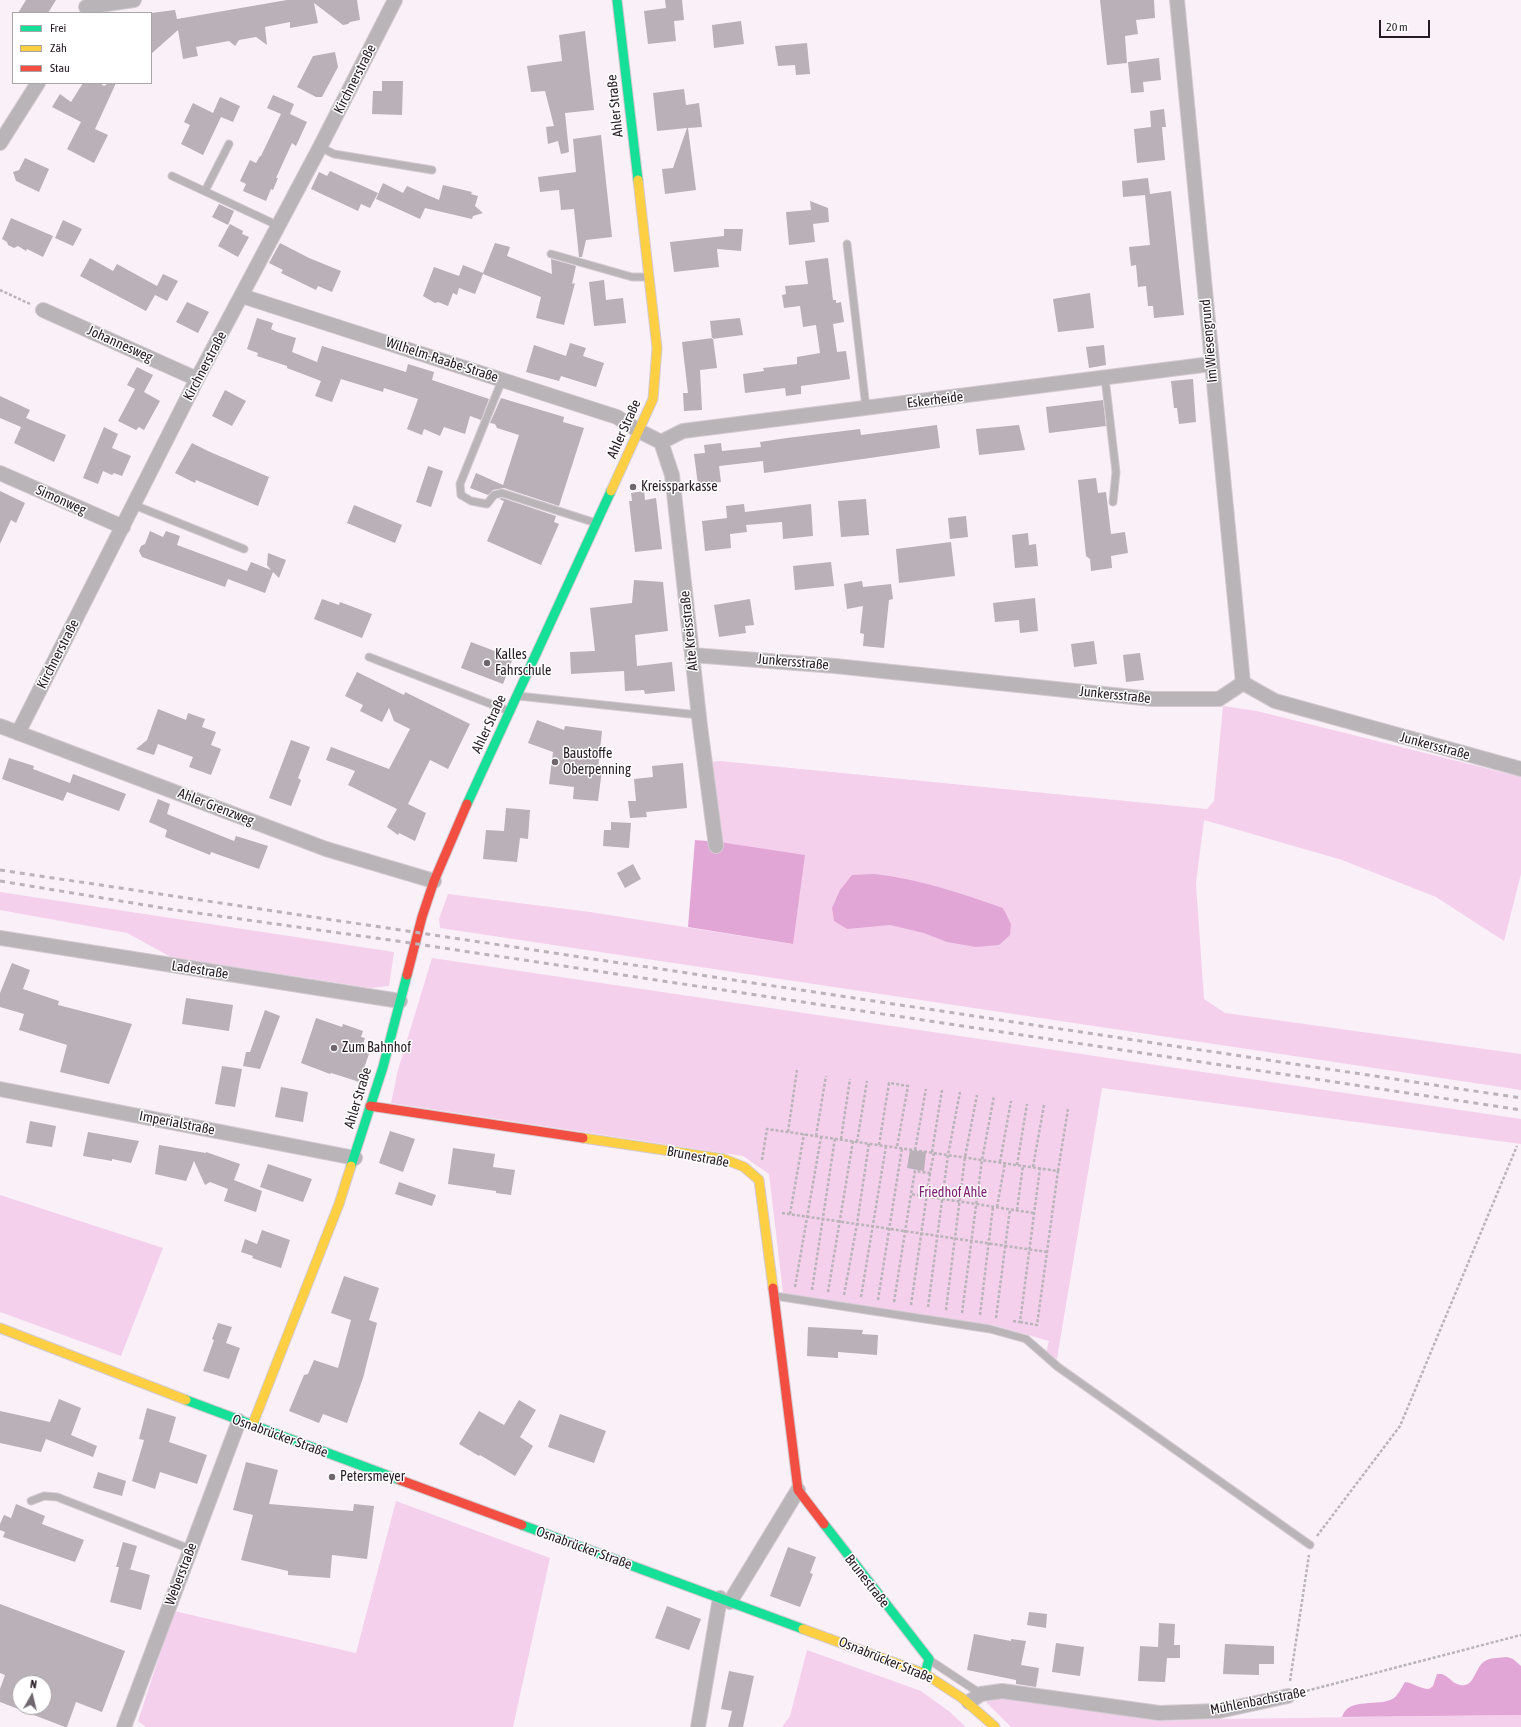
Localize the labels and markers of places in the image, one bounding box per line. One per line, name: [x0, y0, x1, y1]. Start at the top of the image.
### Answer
place label: Kreissparkasse: [641, 479, 718, 495]
marker: Kreissparkasse: [628, 482, 638, 492]
place label: Kalles Fahrschule: [495, 647, 551, 680]
marker: Kalles Fahrschule: [482, 658, 492, 668]
place label: Baustoffe Oberpenning: [563, 746, 631, 778]
marker: Baustoffe Oberpenning: [550, 757, 560, 767]
place label: Zum Bahnhof: [342, 1040, 411, 1056]
marker: Zum Bahnhof: [329, 1043, 339, 1053]
place label: Petersmeyer: [340, 1469, 405, 1485]
marker: Petersmeyer: [327, 1472, 337, 1482]

